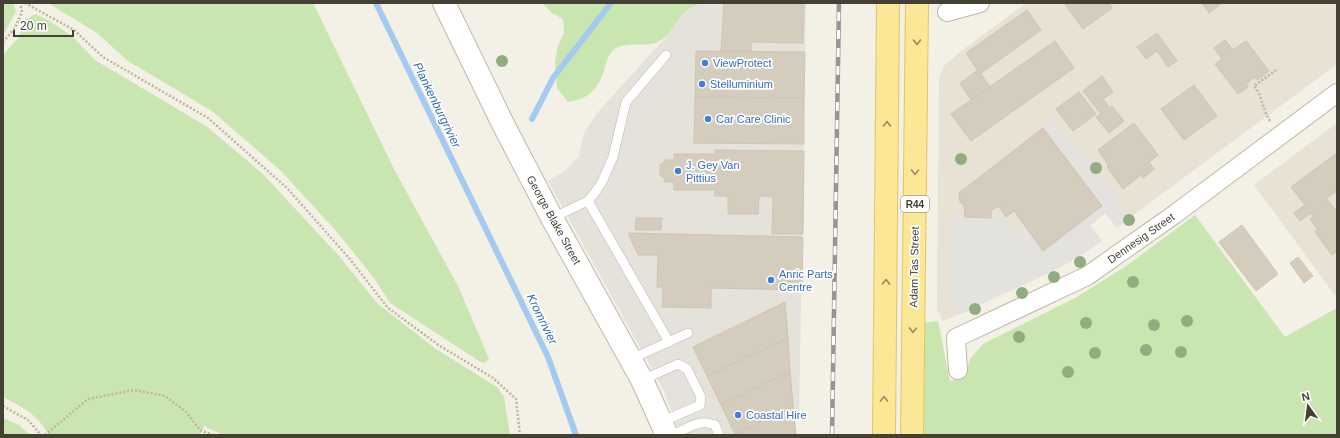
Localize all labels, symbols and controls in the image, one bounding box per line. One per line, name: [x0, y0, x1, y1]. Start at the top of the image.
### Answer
scale bar: [14, 12, 73, 38]
text: 20 m: [20, 19, 47, 33]
one-way arrow: [913, 39, 921, 45]
place label: ViewProtect: [713, 57, 772, 69]
marker: ViewProtect: [700, 58, 710, 68]
water label: Plankenburgrivier: [410, 60, 464, 151]
place label: Stelluminium: [710, 78, 773, 90]
marker: Stelluminium: [697, 79, 707, 89]
place label: Car Care Clinic: [716, 113, 791, 125]
marker: Car Care Clinic: [703, 114, 713, 124]
one-way arrow: [883, 121, 891, 127]
place label: J. Gey Van Pittius: [686, 159, 740, 184]
marker: J. Gey Van Pittius: [673, 166, 683, 176]
one-way arrow: [911, 169, 919, 175]
street label: George Blake Street: [525, 174, 583, 266]
road number: R44: [901, 196, 929, 212]
street label: Dennesig Street: [1105, 210, 1177, 266]
street label: Adam Tas Street: [907, 226, 921, 308]
place label: Anric Parts Centre: [779, 268, 833, 293]
marker: Anric Parts Centre: [766, 275, 776, 285]
one-way arrow: [882, 279, 890, 285]
water label: Kromrivier: [524, 291, 561, 348]
one-way arrow: [909, 327, 917, 333]
north arrow: [1288, 386, 1328, 426]
text: N: [1300, 390, 1311, 403]
one-way arrow: [880, 396, 889, 402]
place label: Coastal Hire: [746, 409, 807, 421]
marker: Coastal Hire: [733, 410, 743, 420]

